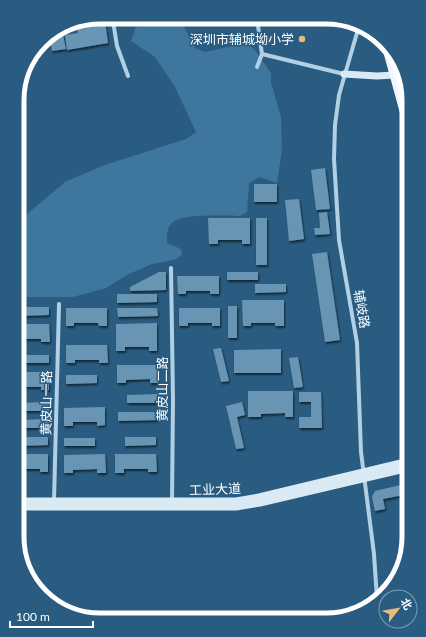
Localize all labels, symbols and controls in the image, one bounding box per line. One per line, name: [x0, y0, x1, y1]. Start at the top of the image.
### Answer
place label: 深圳市辅城坳小学: [190, 31, 294, 47]
marker: 深圳市辅城坳小学: [297, 34, 307, 44]
street label: 辅岐路: [351, 288, 373, 330]
street label: 黄皮山二路: [154, 356, 170, 422]
street label: 黄皮山一路: [37, 370, 55, 436]
street label: 工业大道: [189, 480, 241, 498]
north arrow: [378, 589, 418, 629]
text: 北: [399, 596, 415, 612]
scale bar: [10, 603, 93, 629]
text: 100 m: [16, 609, 50, 624]

